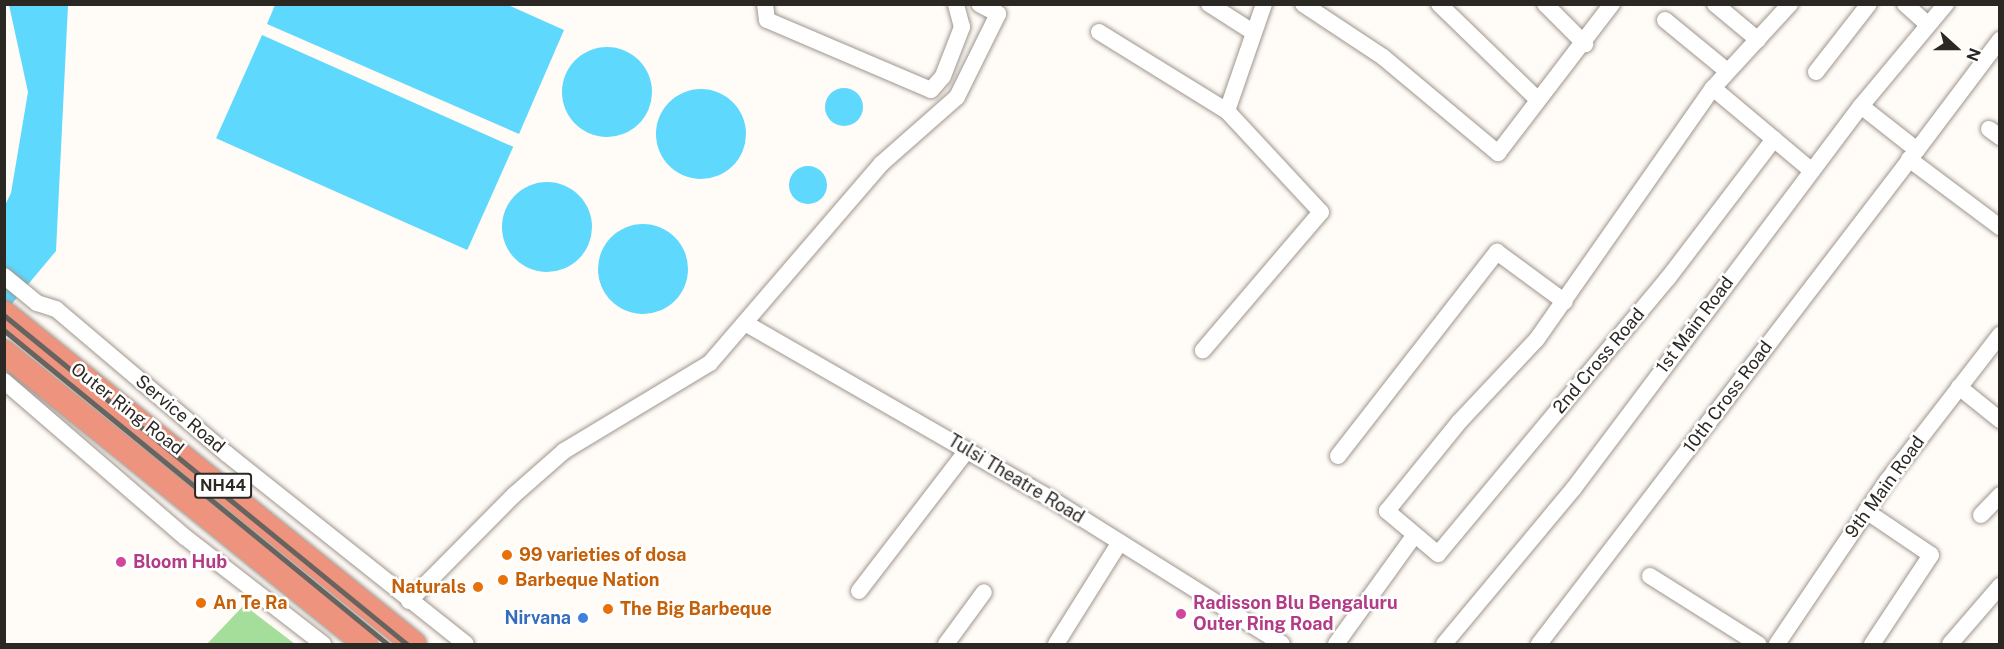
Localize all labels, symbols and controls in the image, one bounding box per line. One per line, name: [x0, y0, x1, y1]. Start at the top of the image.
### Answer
north arrow: [1926, 18, 1986, 78]
text: N: [1962, 45, 1984, 64]
street label: 1st Main Road: [1652, 272, 1738, 378]
street label: 2nd Cross Road: [1549, 304, 1649, 418]
street label: 10th Cross Road: [1679, 337, 1777, 457]
street label: Outer Ring Road: [66, 358, 188, 460]
street label: Service Road: [131, 370, 229, 458]
street label: Tulsi Theatre Road: [944, 430, 1088, 528]
street label: 9th Main Road: [1841, 432, 1929, 542]
road number: NH44: [193, 473, 253, 499]
place label: 99 varieties of dosa: [519, 544, 687, 566]
marker: 99 varieties of dosa: [500, 548, 514, 562]
place label: Bloom Hub: [133, 551, 227, 573]
marker: Bloom Hub: [114, 555, 128, 569]
place label: Barbeque Nation: [515, 569, 660, 591]
marker: Barbeque Nation: [496, 573, 510, 587]
place label: Naturals: [391, 576, 466, 598]
marker: Naturals: [471, 580, 485, 594]
place label: An Te Ra: [213, 592, 288, 614]
place label: Radisson Blu Bengaluru Outer Ring Road: [1193, 593, 1398, 636]
marker: An Te Ra: [194, 596, 208, 610]
place label: The Big Barbeque: [620, 598, 772, 620]
marker: The Big Barbeque: [601, 602, 615, 616]
place label: Nirvana: [504, 607, 571, 629]
marker: Radisson Blu Bengaluru Outer Ring Road: [1174, 607, 1188, 621]
marker: Nirvana: [576, 611, 590, 625]

